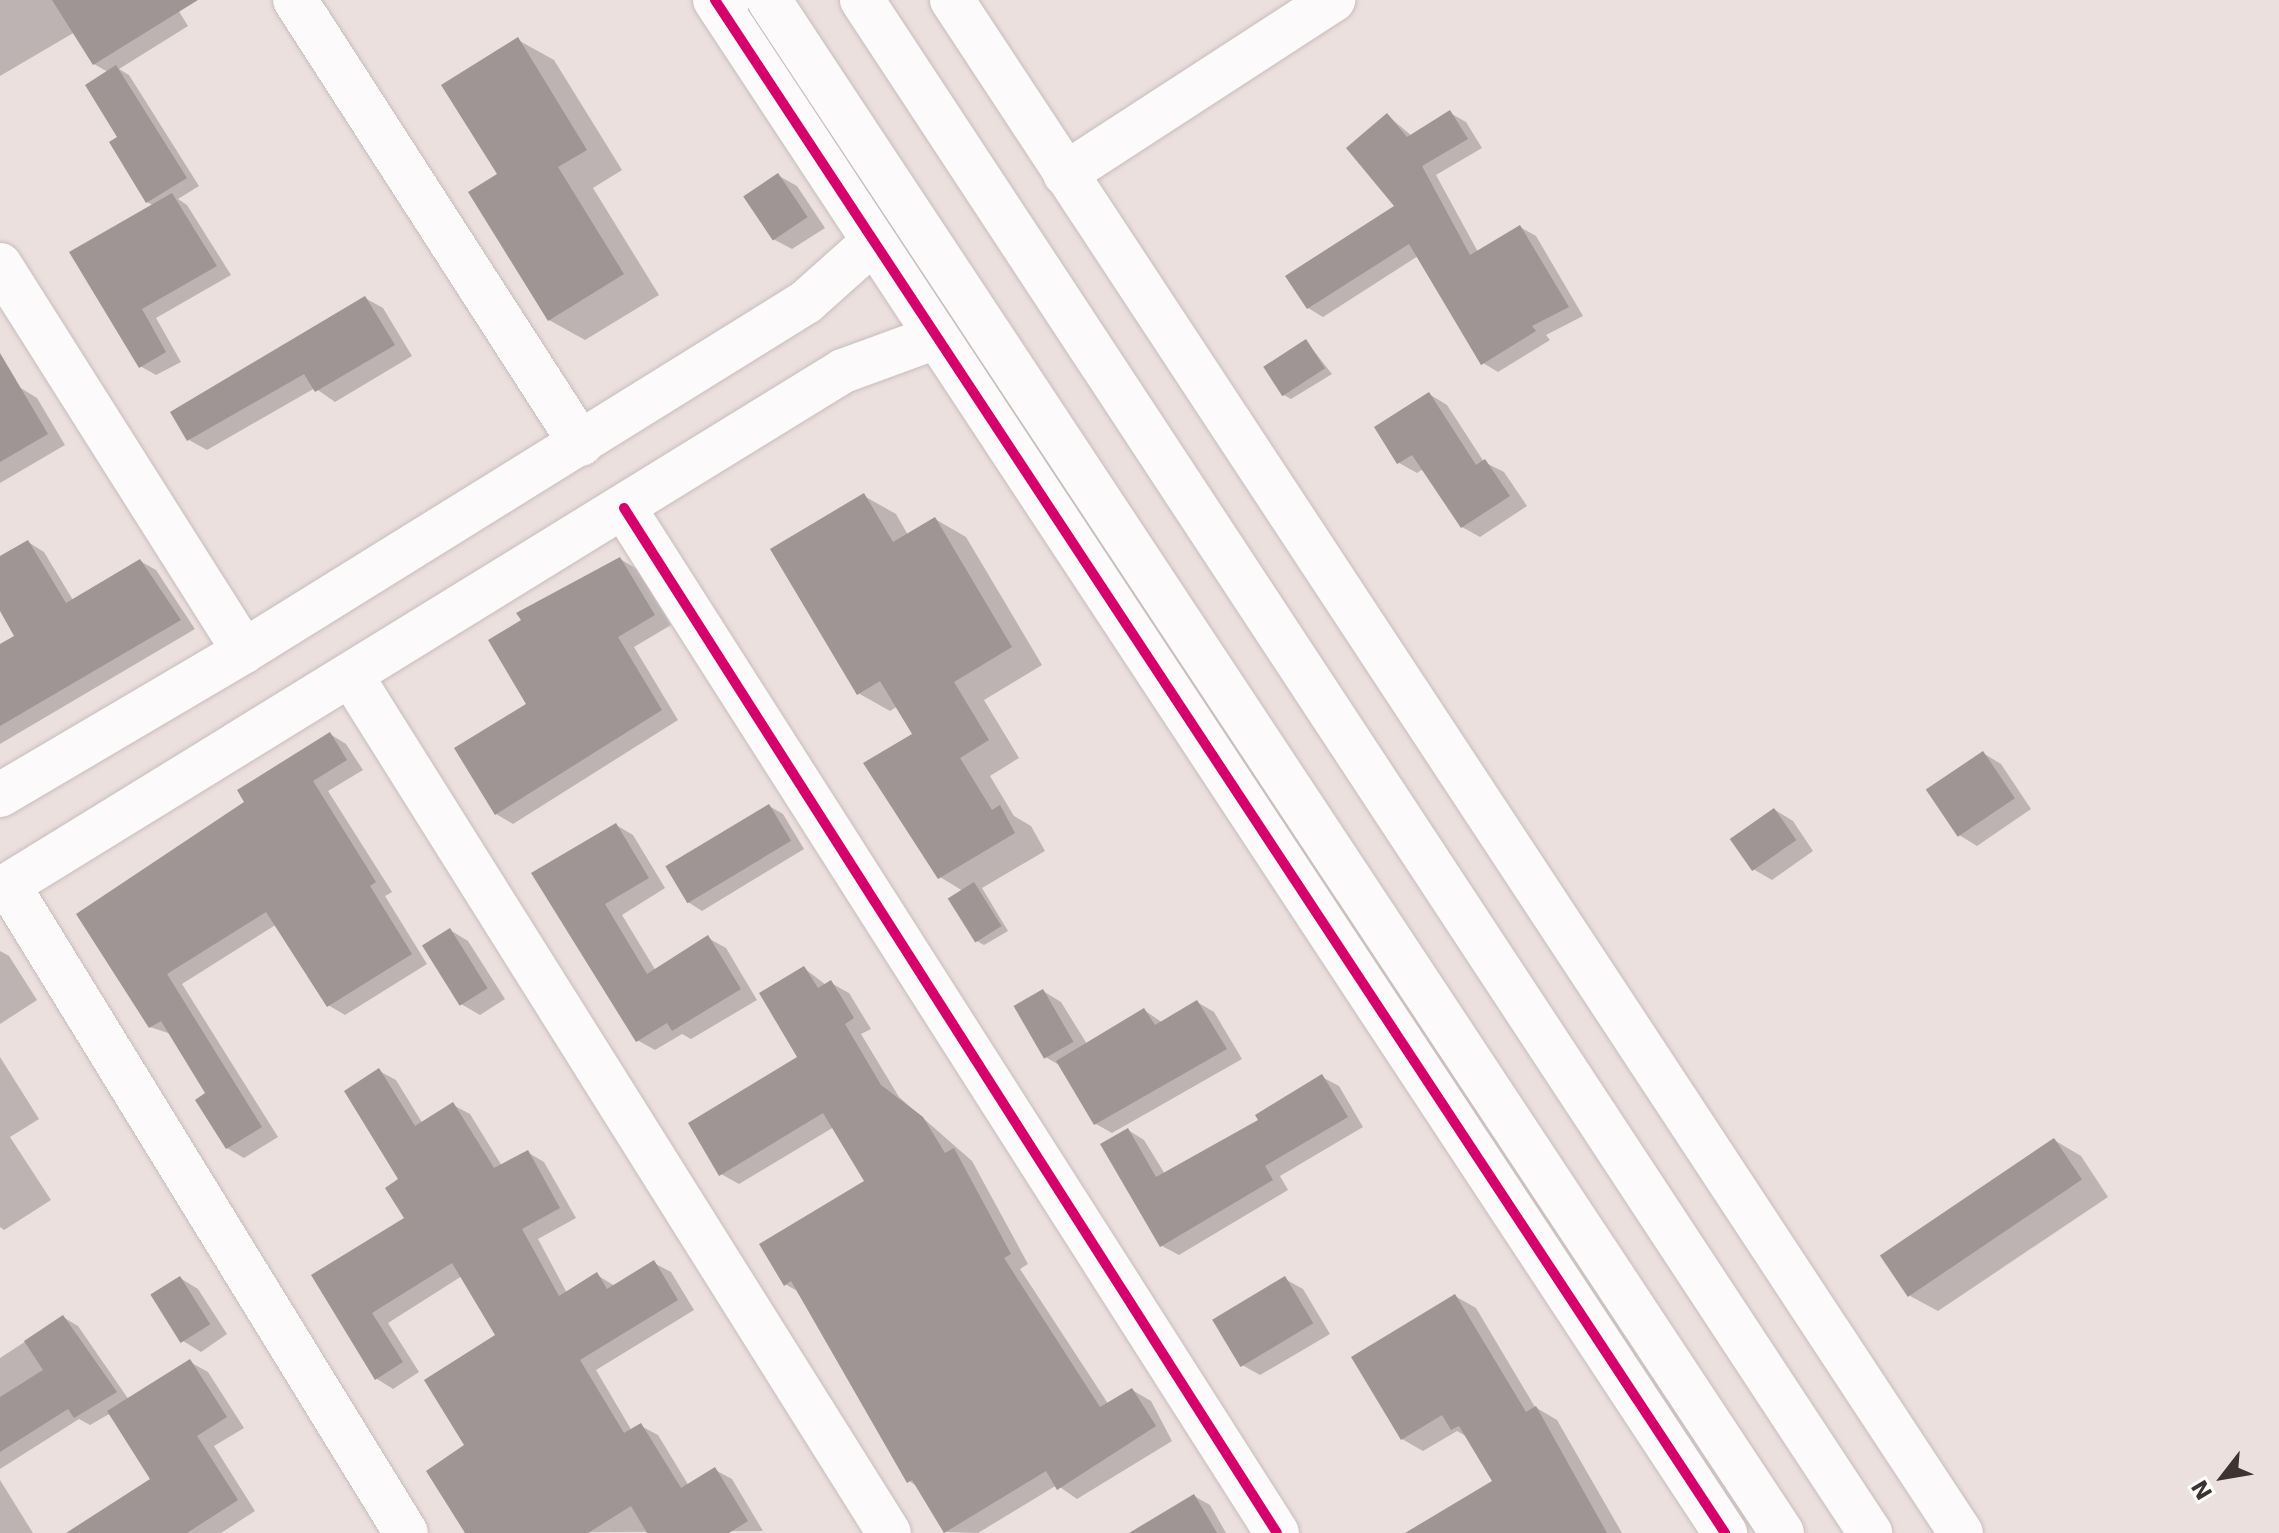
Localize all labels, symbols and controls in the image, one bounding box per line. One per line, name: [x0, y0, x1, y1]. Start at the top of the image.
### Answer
north arrow: [2183, 1437, 2263, 1517]
text: N: [2187, 1475, 2217, 1504]

